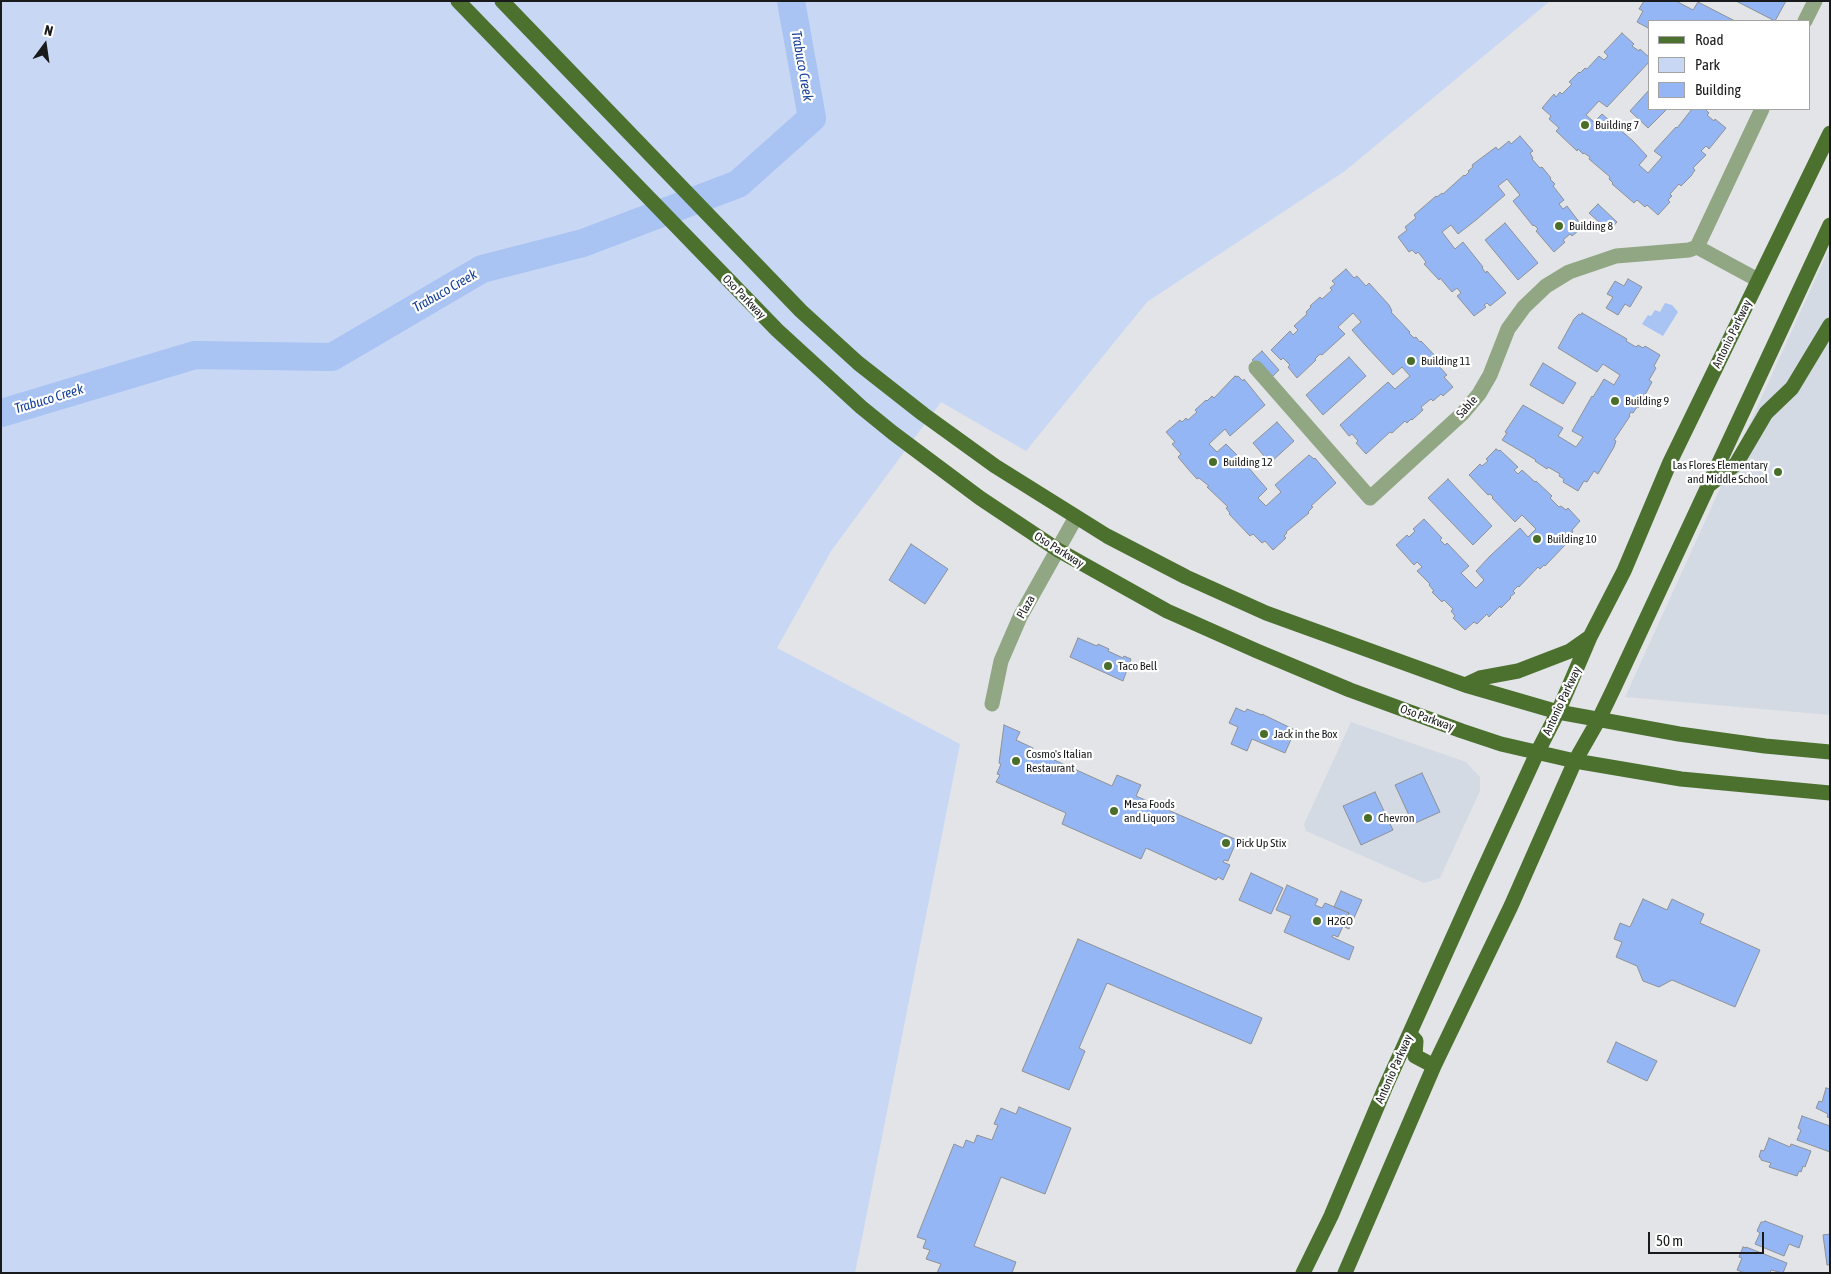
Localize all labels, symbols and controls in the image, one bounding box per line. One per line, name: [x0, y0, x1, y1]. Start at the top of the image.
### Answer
north arrow: [20, 20, 70, 70]
legend: [1648, 20, 1811, 110]
text: N: [43, 22, 55, 39]
water label: Trabuco Creek: [788, 29, 816, 103]
text: Road: [1695, 31, 1724, 48]
text: Park: [1695, 56, 1720, 73]
text: Building: [1695, 81, 1741, 98]
place label: Building 7: [1595, 118, 1639, 132]
marker: Building 7: [1579, 119, 1591, 131]
place label: Building 8: [1569, 219, 1613, 233]
marker: Building 8: [1553, 220, 1565, 232]
water label: Trabuco Creek: [410, 266, 480, 316]
street label: Oso Parkway: [719, 272, 769, 322]
street label: Antonio Parkway: [1709, 298, 1755, 370]
place label: Building 11: [1421, 354, 1471, 368]
marker: Building 11: [1405, 355, 1417, 367]
water label: Trabuco Creek: [12, 381, 86, 417]
street label: Sable: [1453, 393, 1481, 421]
place label: Building 9: [1625, 394, 1669, 408]
marker: Building 9: [1609, 395, 1621, 407]
place label: Building 12: [1223, 455, 1273, 469]
marker: Building 12: [1207, 456, 1219, 468]
place label: Las Flores Elementary and Middle School: [1672, 458, 1768, 486]
marker: Las Flores Elementary and Middle School: [1772, 466, 1784, 478]
street label: Oso Parkway: [1031, 529, 1087, 571]
place label: Building 10: [1547, 532, 1597, 546]
marker: Building 10: [1531, 533, 1543, 545]
street label: Plaza: [1014, 593, 1038, 621]
place label: Taco Bell: [1118, 659, 1157, 673]
marker: Taco Bell: [1102, 660, 1114, 672]
street label: Antonio Parkway: [1540, 664, 1584, 738]
street label: Oso Parkway: [1398, 702, 1456, 734]
place label: Jack in the Box: [1274, 727, 1337, 741]
marker: Jack in the Box: [1258, 728, 1270, 740]
place label: Cosmo's Italian Restaurant: [1026, 747, 1092, 775]
marker: Cosmo's Italian Restaurant: [1010, 755, 1022, 767]
place label: Mesa Foods and Liquors: [1124, 797, 1175, 825]
marker: Mesa Foods and Liquors: [1108, 805, 1120, 817]
place label: Chevron: [1378, 811, 1414, 825]
marker: Chevron: [1362, 812, 1374, 824]
place label: Pick Up Stix: [1236, 836, 1286, 850]
marker: Pick Up Stix: [1220, 837, 1232, 849]
place label: H2GO: [1327, 914, 1353, 928]
marker: H2GO: [1311, 915, 1323, 927]
street label: Antonio Parkway: [1372, 1032, 1416, 1106]
scale bar: [1651, 1222, 1767, 1254]
text: 50 m: [1656, 1232, 1683, 1249]

